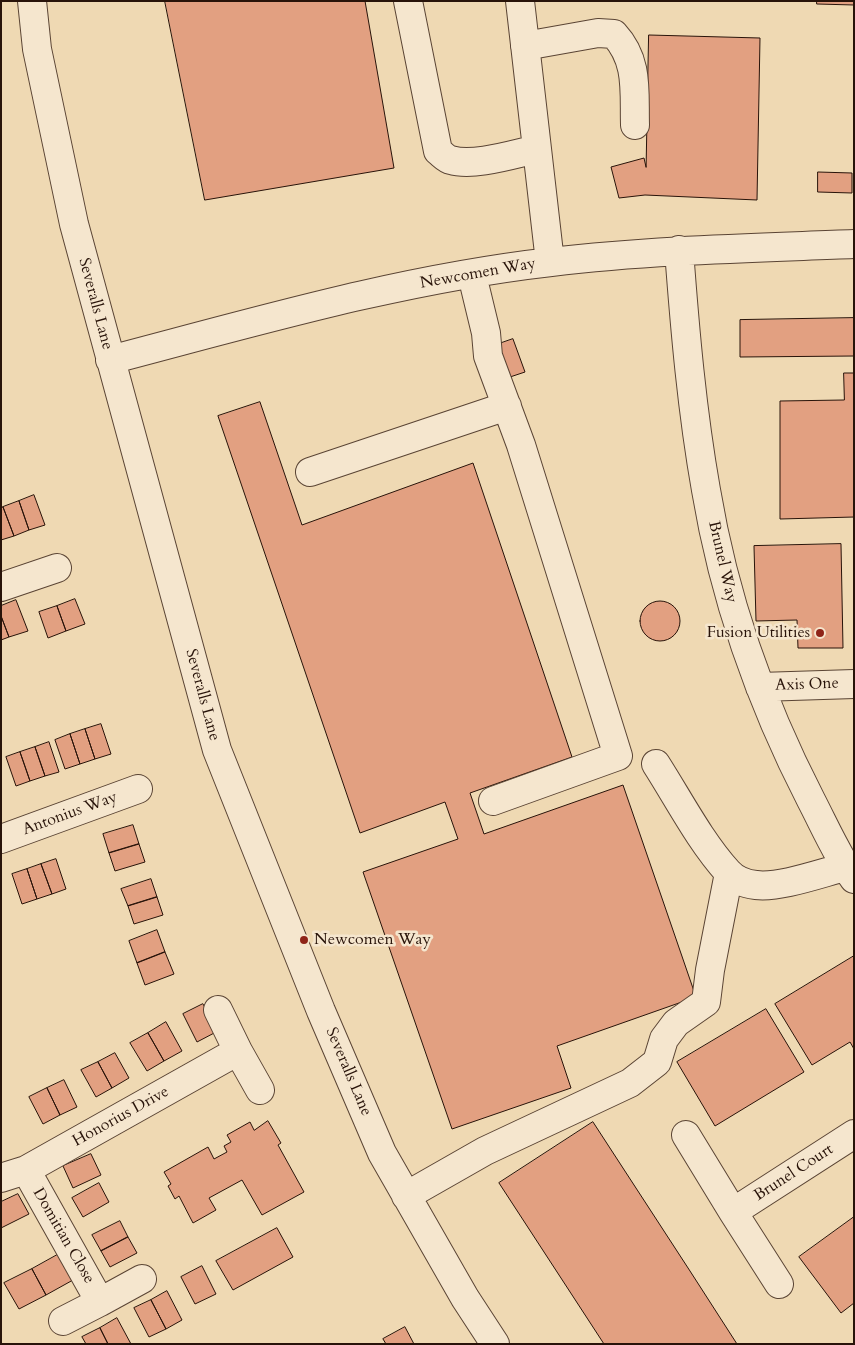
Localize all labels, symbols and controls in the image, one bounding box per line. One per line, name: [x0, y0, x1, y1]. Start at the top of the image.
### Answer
street label: Newcomen Way: [419, 254, 537, 294]
street label: Severalls Lane: [74, 256, 116, 352]
street label: Brunel Way: [703, 519, 741, 605]
place label: Fusion Utilities: [707, 623, 810, 643]
marker: Fusion Utilities: [814, 627, 826, 639]
street label: Severalls Lane: [181, 647, 223, 743]
street label: Axis One: [775, 674, 839, 696]
street label: Antonius Way: [20, 788, 120, 840]
place label: Newcomen Way: [314, 930, 431, 950]
marker: Newcomen Way: [298, 934, 310, 946]
street label: Severalls Lane: [321, 1025, 375, 1119]
street label: Honorius Drive: [69, 1083, 173, 1151]
street label: Brunel Court: [751, 1140, 837, 1206]
street label: Domitian Close: [28, 1185, 98, 1287]

